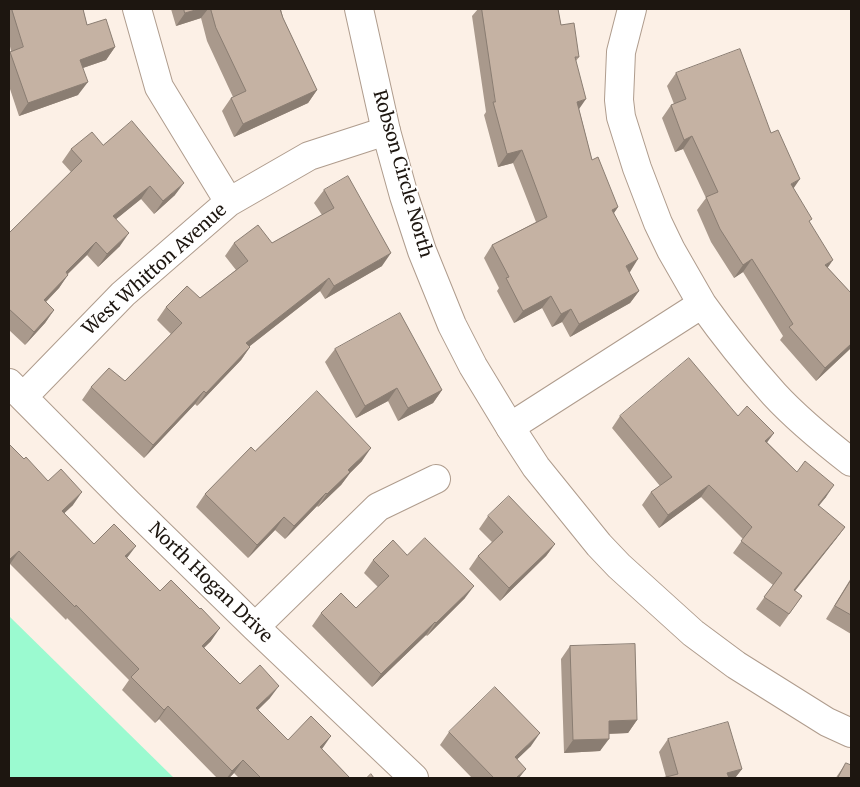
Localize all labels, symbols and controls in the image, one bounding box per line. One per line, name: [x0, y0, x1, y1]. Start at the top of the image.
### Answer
street label: Robson Circle North: [368, 88, 436, 260]
street label: West Whitton Avenue: [79, 200, 231, 340]
street label: North Hogan Drive: [144, 518, 276, 648]

